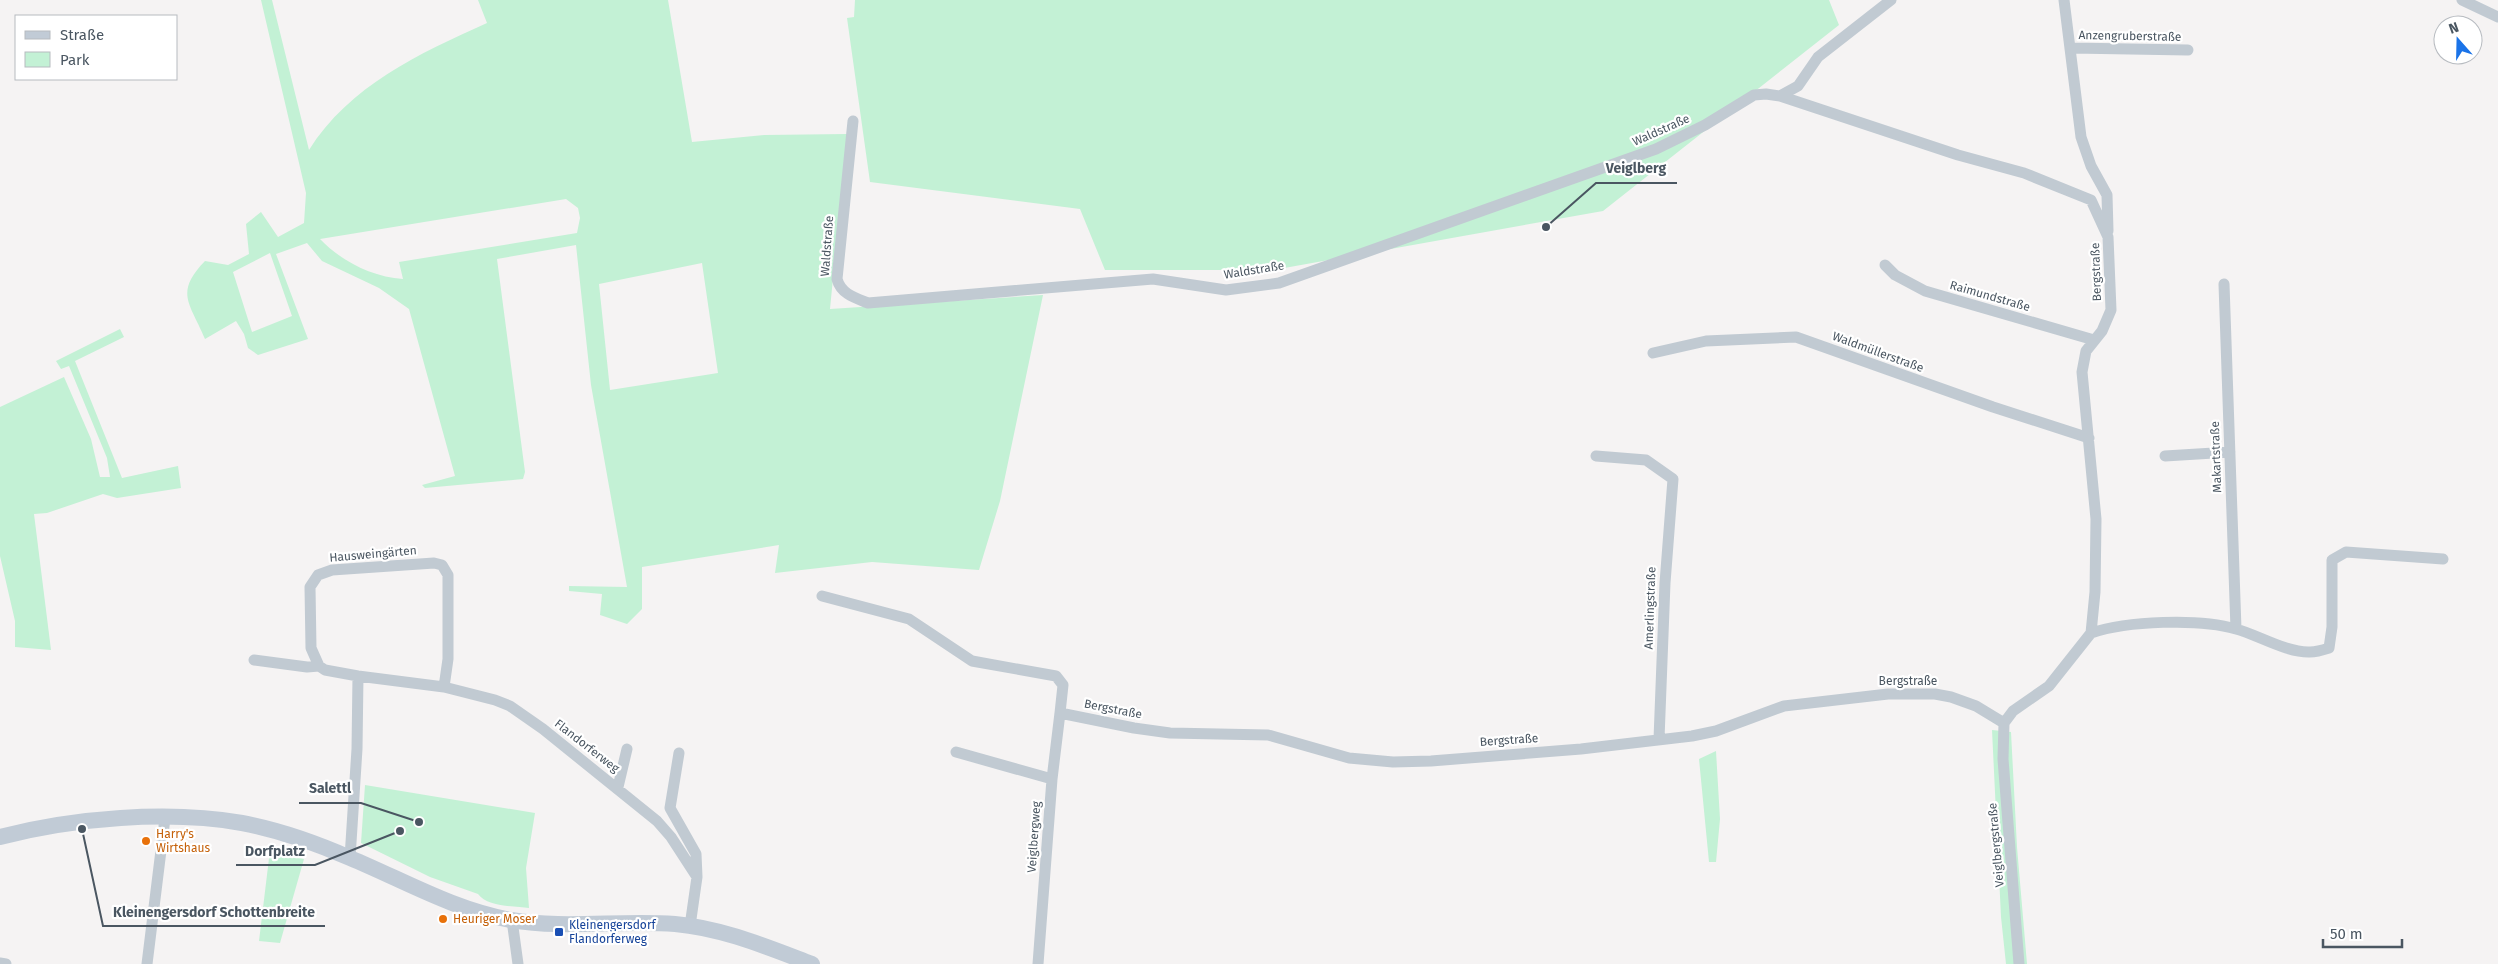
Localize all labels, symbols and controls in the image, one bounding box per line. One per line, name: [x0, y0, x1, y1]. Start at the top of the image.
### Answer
legend: [15, 15, 178, 80]
north arrow: [2433, 15, 2483, 65]
text: N: [2446, 19, 2461, 38]
text: Straße: [60, 26, 104, 44]
street label: Anzengruberstraße: [2078, 28, 2182, 44]
text: Park: [60, 51, 90, 69]
street label: Waldstraße: [1630, 111, 1692, 149]
callout: Veiglberg: [1596, 154, 1677, 183]
text: Veiglberg: [1605, 160, 1666, 177]
street label: Waldstraße: [818, 215, 836, 277]
street label: Bergstraße: [2088, 242, 2104, 302]
street label: Waldstraße: [1223, 258, 1285, 282]
street label: Raimundstraße: [1948, 278, 2032, 314]
street label: Waldmüllerstraße: [1830, 329, 1926, 375]
street label: Makartstraße: [2208, 421, 2224, 493]
street label: Hausweingärten: [329, 543, 417, 565]
street label: Amerlingstraße: [1642, 566, 1658, 650]
street label: Bergstraße: [1879, 674, 1937, 688]
street label: Bergstraße: [1083, 697, 1143, 721]
street label: Flandorferweg: [552, 716, 623, 776]
street label: Bergstraße: [1479, 731, 1539, 749]
callout: Salettl: [299, 774, 361, 803]
text: Salettl: [309, 780, 352, 797]
street label: Veiglbergweg: [1025, 800, 1044, 873]
street label: Veiglbergstraße: [1985, 802, 2007, 888]
place label: Harry's Wirtshaus: [156, 827, 210, 855]
marker: Harry's Wirtshaus: [140, 835, 152, 847]
callout: Dorfplatz: [236, 836, 315, 865]
text: Dorfplatz: [245, 843, 305, 860]
callout: Kleinengersdorf Schottenbreite: [103, 897, 325, 926]
text: Kleinengersdorf Schottenbreite: [113, 904, 315, 921]
place label: Heuriger Moser: [453, 912, 537, 926]
marker: Heuriger Moser: [437, 913, 449, 925]
scale bar: [2323, 916, 2402, 948]
place label: Kleinengersdorf Flandorferweg: [569, 918, 657, 946]
text: 50 m: [2330, 925, 2363, 943]
marker: Kleinengersdorf Flandorferweg: [553, 926, 565, 938]

